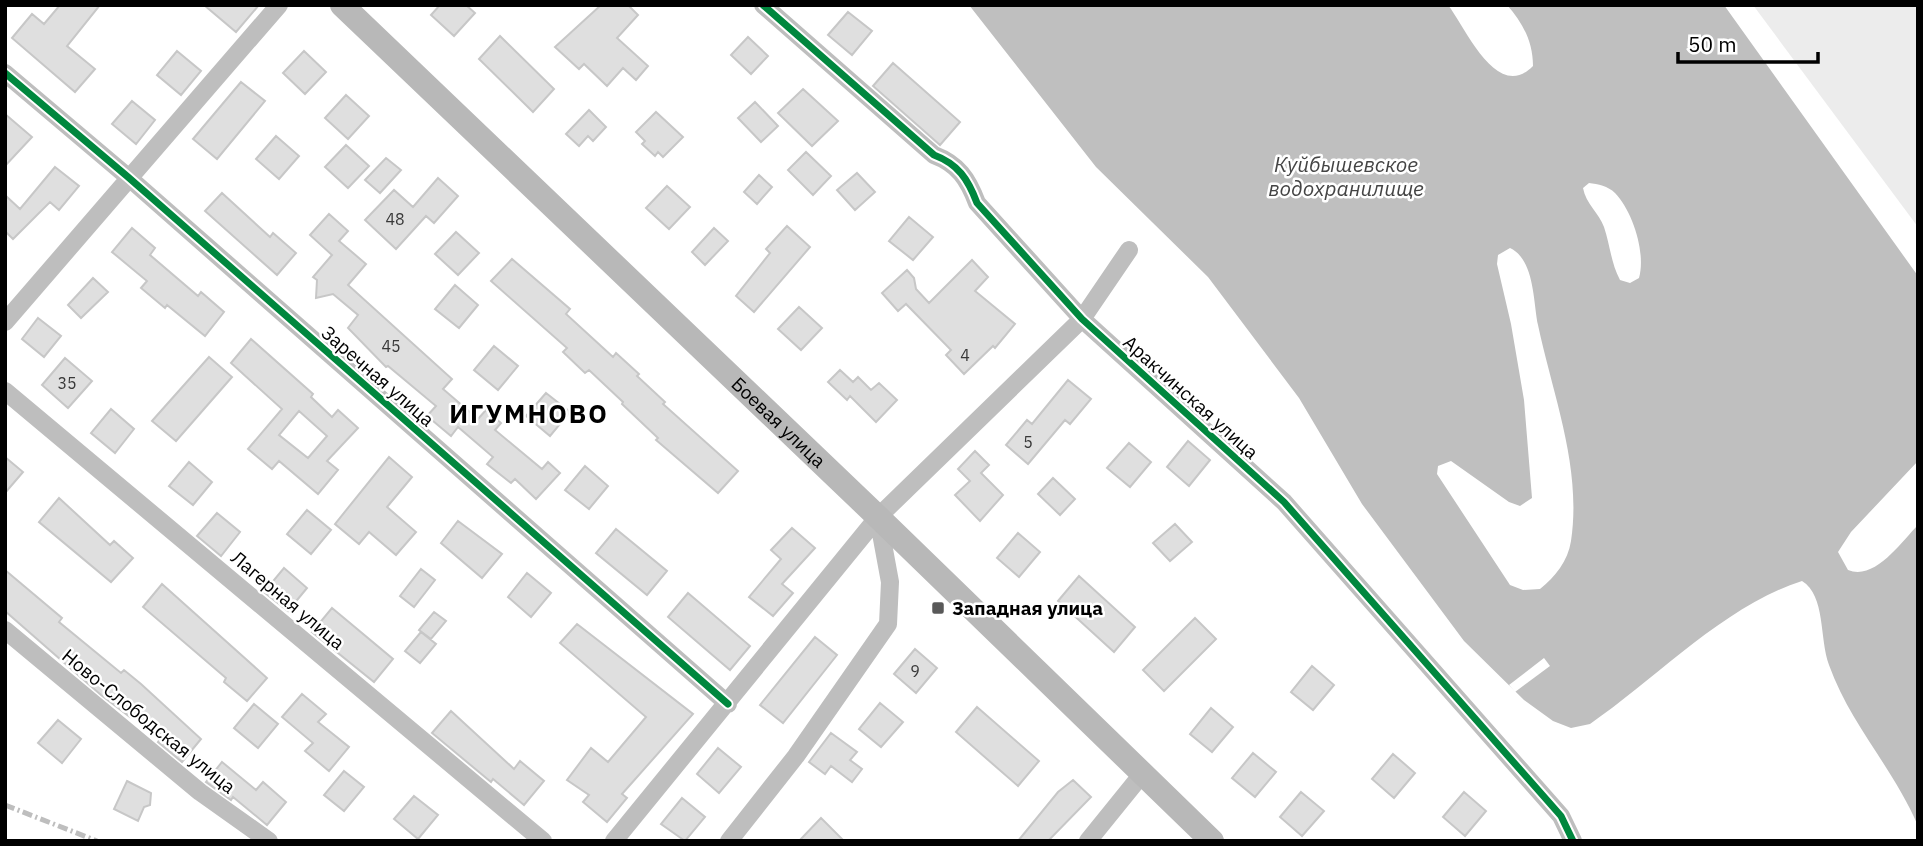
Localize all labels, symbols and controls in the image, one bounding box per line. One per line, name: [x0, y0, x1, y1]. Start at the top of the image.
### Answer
scale bar: [1678, 21, 1818, 65]
text: 50 m: [1688, 30, 1737, 58]
water label: Куйбышевское водохранилище: [1268, 150, 1424, 202]
house number: 48: [385, 209, 405, 229]
street label: Заречная улица: [317, 320, 439, 432]
street label: Аракчинская улица: [1118, 330, 1264, 464]
house number: 45: [381, 336, 401, 356]
house number: 4: [960, 345, 970, 365]
street label: Боевая улица: [727, 372, 831, 473]
house number: 35: [57, 373, 77, 393]
district label: ИГУМНОВО: [449, 396, 609, 430]
house number: 5: [1023, 432, 1033, 452]
street label: Лагерная улица: [226, 545, 350, 655]
place label: Западная улица: [952, 596, 1103, 620]
marker: Западная улица: [930, 600, 946, 616]
street label: Ново-Слободская улица: [57, 644, 241, 798]
house number: 9: [910, 661, 920, 681]

